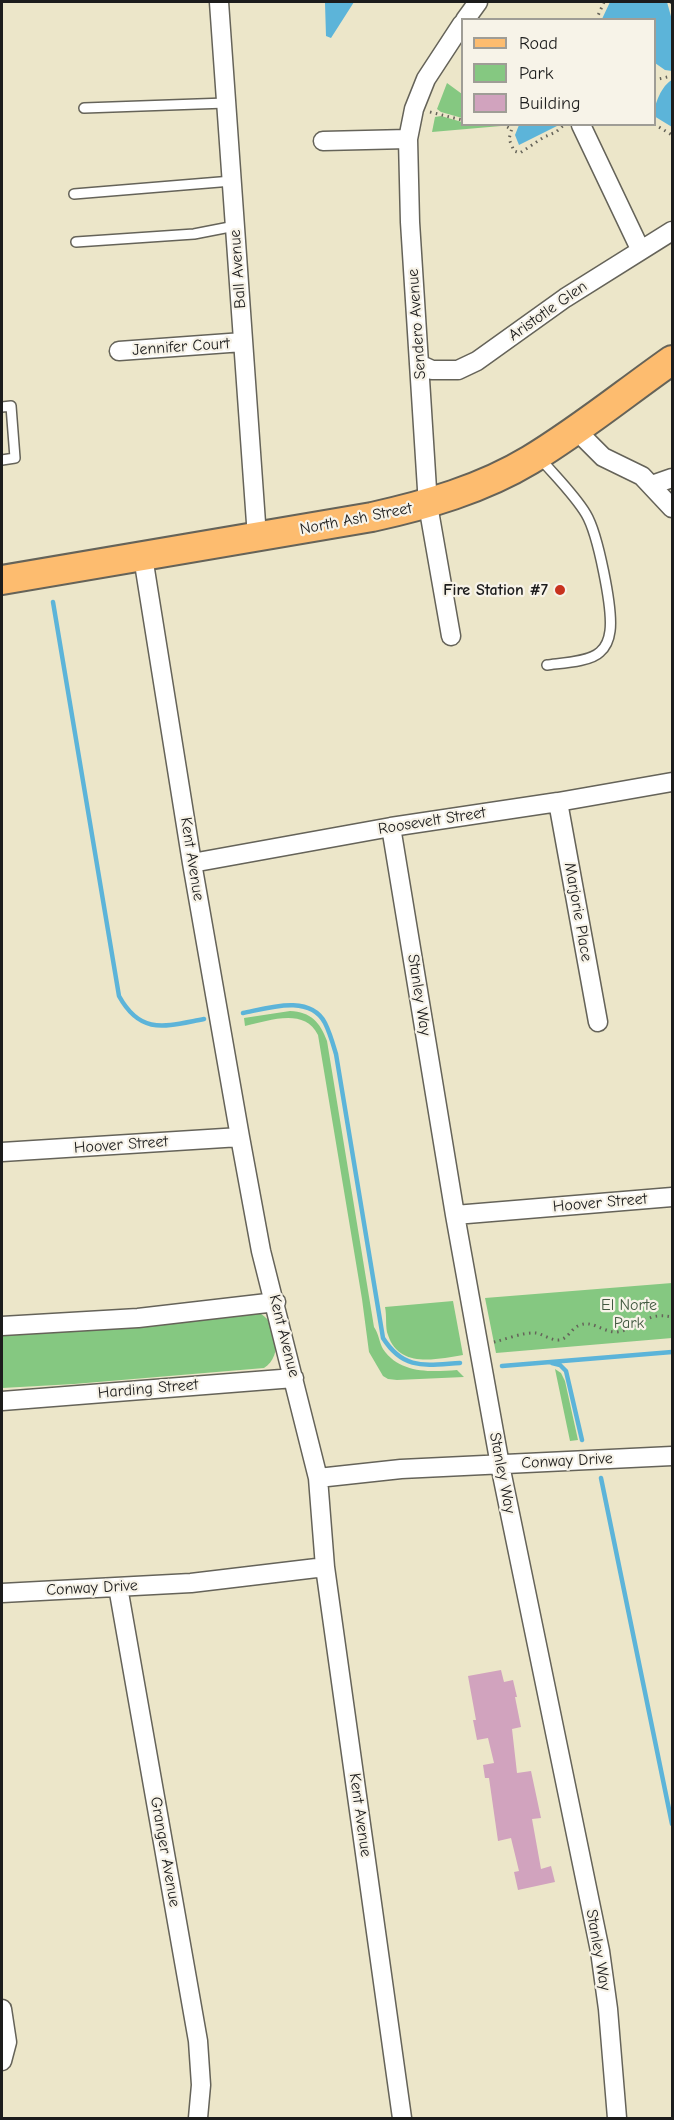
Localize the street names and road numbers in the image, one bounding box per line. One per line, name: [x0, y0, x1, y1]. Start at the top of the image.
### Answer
street label: Ball Avenue: [226, 229, 250, 309]
street label: Sendero Avenue: [404, 268, 430, 380]
street label: Aristotle Glen: [505, 277, 591, 345]
street label: Jennifer Court: [131, 334, 231, 360]
street label: North Ash Street: [298, 499, 414, 539]
street label: Roosevelt Street: [377, 803, 487, 839]
street label: Kent Avenue: [176, 816, 208, 902]
street label: Marjorie Place: [560, 861, 596, 963]
street label: Stanley Way: [403, 953, 435, 1037]
street label: Hoover Street: [73, 1132, 169, 1158]
street label: Hoover Street: [552, 1189, 648, 1217]
street label: Kent Avenue: [264, 1293, 304, 1379]
street label: Harding Street: [97, 1375, 199, 1403]
street label: Stanley Way: [485, 1431, 519, 1515]
street label: Conway Drive: [521, 1449, 613, 1473]
street label: Conway Drive: [46, 1576, 138, 1600]
street label: Kent Avenue: [345, 1772, 375, 1858]
street label: Granger Avenue: [146, 1795, 184, 1909]
street label: Stanley Way: [581, 1908, 615, 1992]

